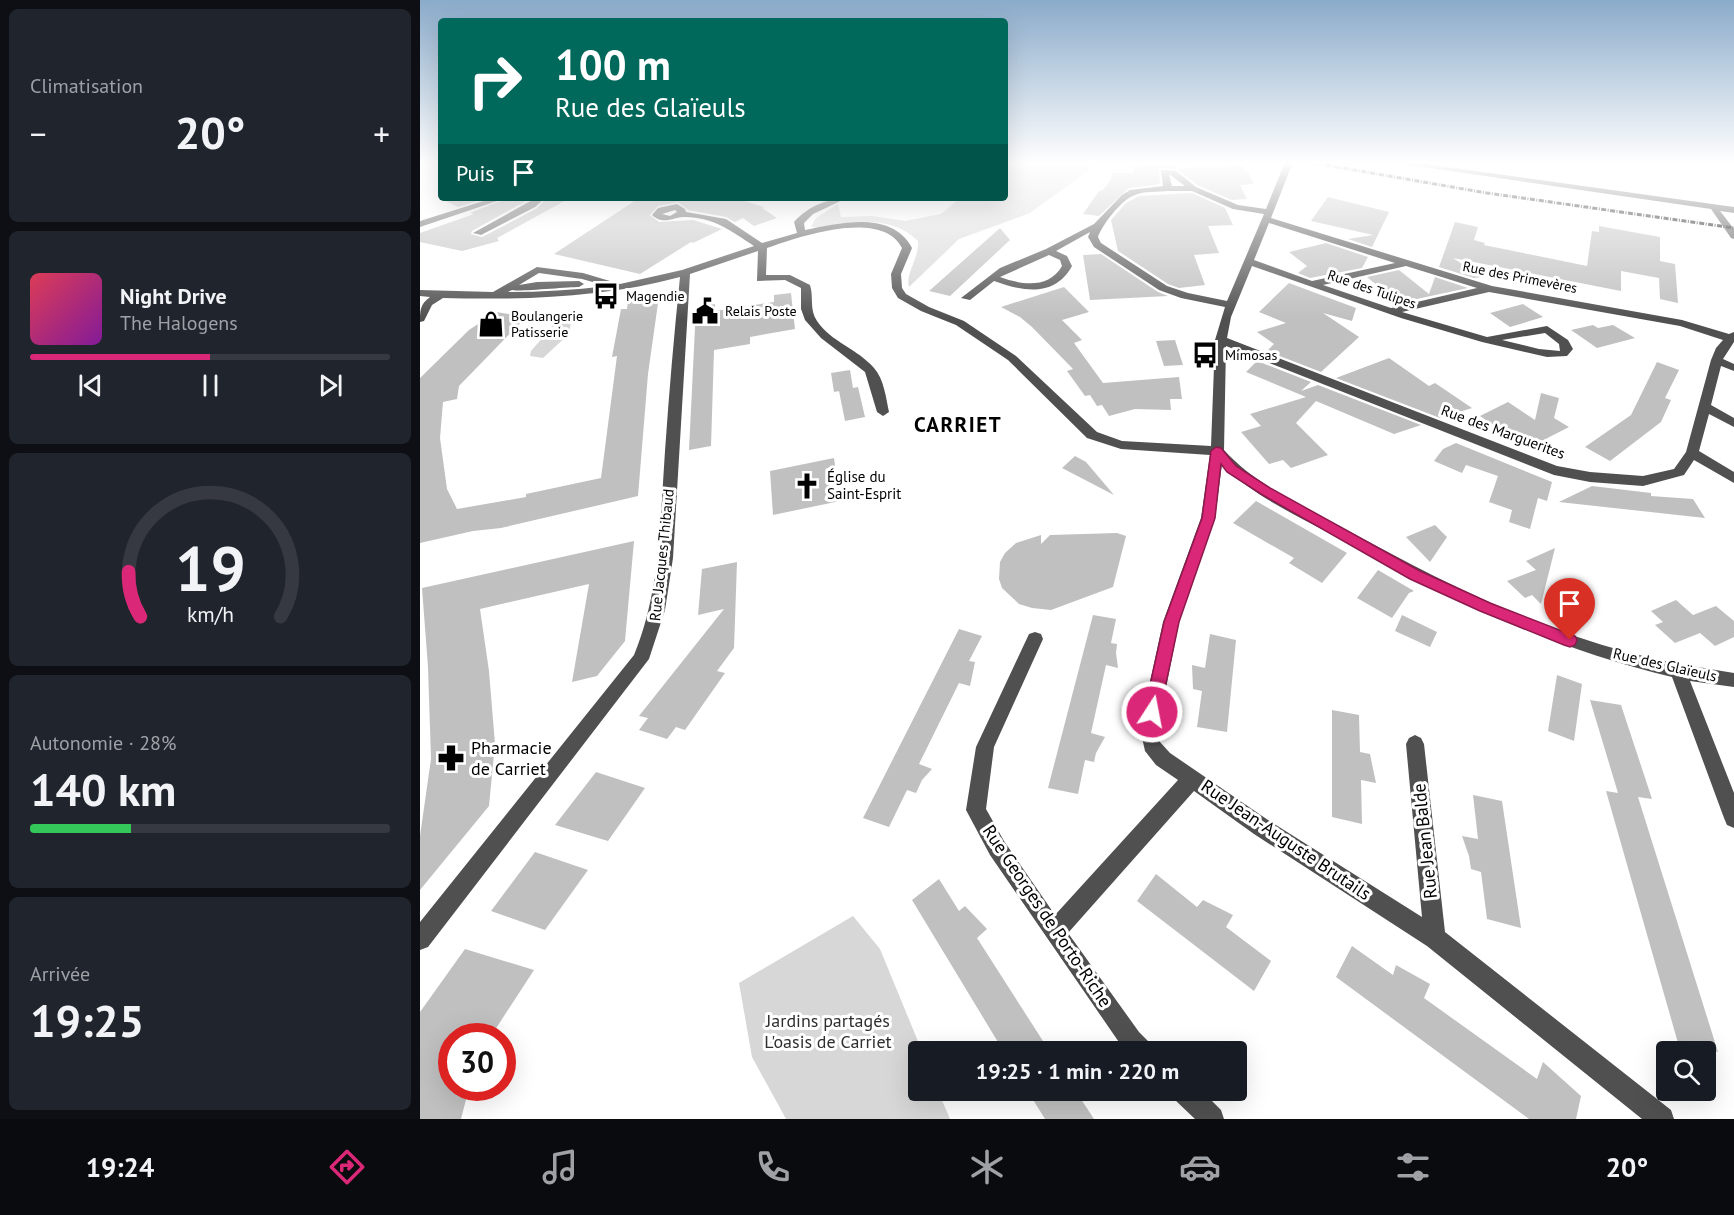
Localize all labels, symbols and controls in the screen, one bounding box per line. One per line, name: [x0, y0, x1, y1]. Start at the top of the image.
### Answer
text: 100 m: [555, 37, 671, 92]
icon: right: [456, 42, 534, 120]
text: Climatisation: [30, 73, 143, 99]
text: Rue des Glaïeuls: [555, 90, 746, 124]
text: 20°: [175, 103, 245, 161]
text: −: [30, 112, 47, 155]
text: +: [373, 112, 390, 155]
icon: arrive: [507, 156, 540, 189]
text: Puis: [456, 159, 495, 187]
street label: Rue des Primevères: [1461, 257, 1579, 297]
street label: Rue des Tulipes: [1325, 265, 1419, 313]
bus stop icon: Magendie: [591, 281, 621, 311]
text: Night Drive: [120, 282, 227, 310]
place label: Magendie: [626, 287, 685, 305]
public building icon: Relais Poste: [690, 296, 720, 326]
place label: Relais Poste: [725, 302, 797, 320]
place label: Boulangerie Patisserie: [511, 307, 583, 341]
shop icon: Boulangerie Patisserie: [476, 309, 506, 339]
text: The Halogens: [120, 310, 238, 336]
bus stop icon: Mimosas: [1190, 340, 1220, 370]
place label: Mimosas: [1225, 346, 1278, 364]
icon: previous: [74, 369, 107, 402]
icon: pause: [194, 369, 227, 402]
icon: next: [314, 369, 347, 402]
street label: Rue des Marguerites: [1439, 400, 1568, 463]
district label: CARRIET: [914, 411, 1002, 438]
place label: Église du Saint-Esprit: [827, 467, 901, 503]
church icon: Église du Saint-Esprit: [792, 471, 822, 501]
street label: Rue Jacques Thibaud: [645, 488, 678, 622]
text: 19: [175, 527, 245, 608]
pin: [1544, 578, 1595, 640]
icon: arrive: [1553, 587, 1586, 620]
text: km/h: [186, 600, 233, 628]
street label: Rue des Glaïeuls: [1611, 643, 1719, 686]
position arrow: [1120, 680, 1184, 744]
text: Autonomie · 28%: [30, 730, 176, 756]
place label: Pharmacie de Carriet: [471, 736, 552, 780]
pharmacy icon: Pharmacie de Carriet: [436, 743, 466, 773]
text: 140 km: [30, 760, 176, 818]
street label: Rue Jean-Auguste Brutails: [1197, 774, 1376, 905]
street label: Rue Jean Balde: [1407, 782, 1442, 900]
street label: Rue Georges de Porto-Riche: [978, 820, 1117, 1011]
text: Arrivée: [30, 961, 90, 987]
text: 19:25: [30, 991, 144, 1049]
park label: Jardins partagés L'oasis de Carriet: [764, 1009, 892, 1053]
speed limit sign: 30: [438, 1023, 516, 1101]
map controls: [1656, 1041, 1716, 1101]
button: search: [1656, 1041, 1716, 1101]
text: 19:25 · 1 min · 220 m: [976, 1057, 1179, 1085]
icon: directions: [326, 1146, 368, 1188]
icon: music: [539, 1146, 581, 1188]
icon: phone: [752, 1146, 794, 1188]
icon: climate: [966, 1146, 1008, 1188]
icon: car: [1179, 1146, 1221, 1188]
icon: filters: [1392, 1146, 1434, 1188]
text: 19:24: [86, 1150, 154, 1184]
text: 20°: [1606, 1150, 1648, 1184]

